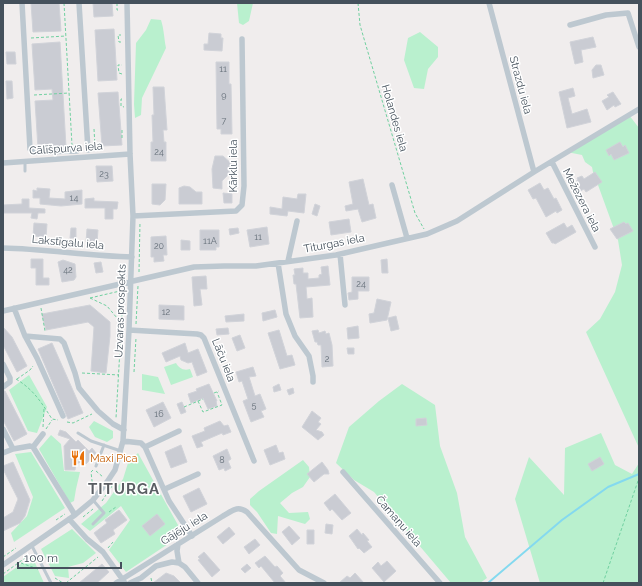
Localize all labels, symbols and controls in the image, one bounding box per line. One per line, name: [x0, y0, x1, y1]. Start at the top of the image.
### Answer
street label: Strazdu iela: [507, 55, 534, 116]
house number: 11: [219, 64, 227, 74]
street label: Holandes iela: [379, 83, 410, 153]
house number: 9: [221, 90, 227, 100]
house number: 7: [222, 116, 227, 126]
street label: Cālīšpurva iela: [29, 139, 103, 158]
street label: Kārklu iela: [227, 140, 240, 192]
house number: 24: [154, 147, 164, 157]
street label: Mežezera iela: [560, 166, 603, 234]
house number: 23: [99, 169, 109, 179]
house number: 14: [70, 193, 78, 203]
street label: Titurgas iela: [303, 231, 366, 256]
house number: 11: [254, 232, 262, 242]
street label: Lakstīgalu iela: [31, 233, 105, 252]
house number: 11A: [203, 236, 217, 246]
house number: 20: [154, 241, 165, 251]
street label: Uzvaras prospekts: [112, 264, 129, 358]
house number: 42: [63, 265, 73, 275]
house number: 24: [356, 279, 366, 289]
house number: 12: [162, 307, 171, 317]
street label: Lāču iela: [209, 337, 238, 384]
house number: 2: [325, 354, 330, 364]
house number: 5: [252, 400, 257, 410]
house number: 16: [154, 409, 164, 419]
restaurant icon: Maxi Pica: [69, 449, 87, 467]
place label: Maxi Pica: [90, 452, 138, 465]
house number: 8: [219, 455, 225, 465]
district label: TITURGA: [88, 480, 160, 498]
street label: Čamaņu iela: [373, 493, 425, 549]
street label: Gājēju iela: [159, 509, 210, 548]
scale bar: [18, 544, 121, 570]
text: 100 m: [24, 551, 58, 565]

